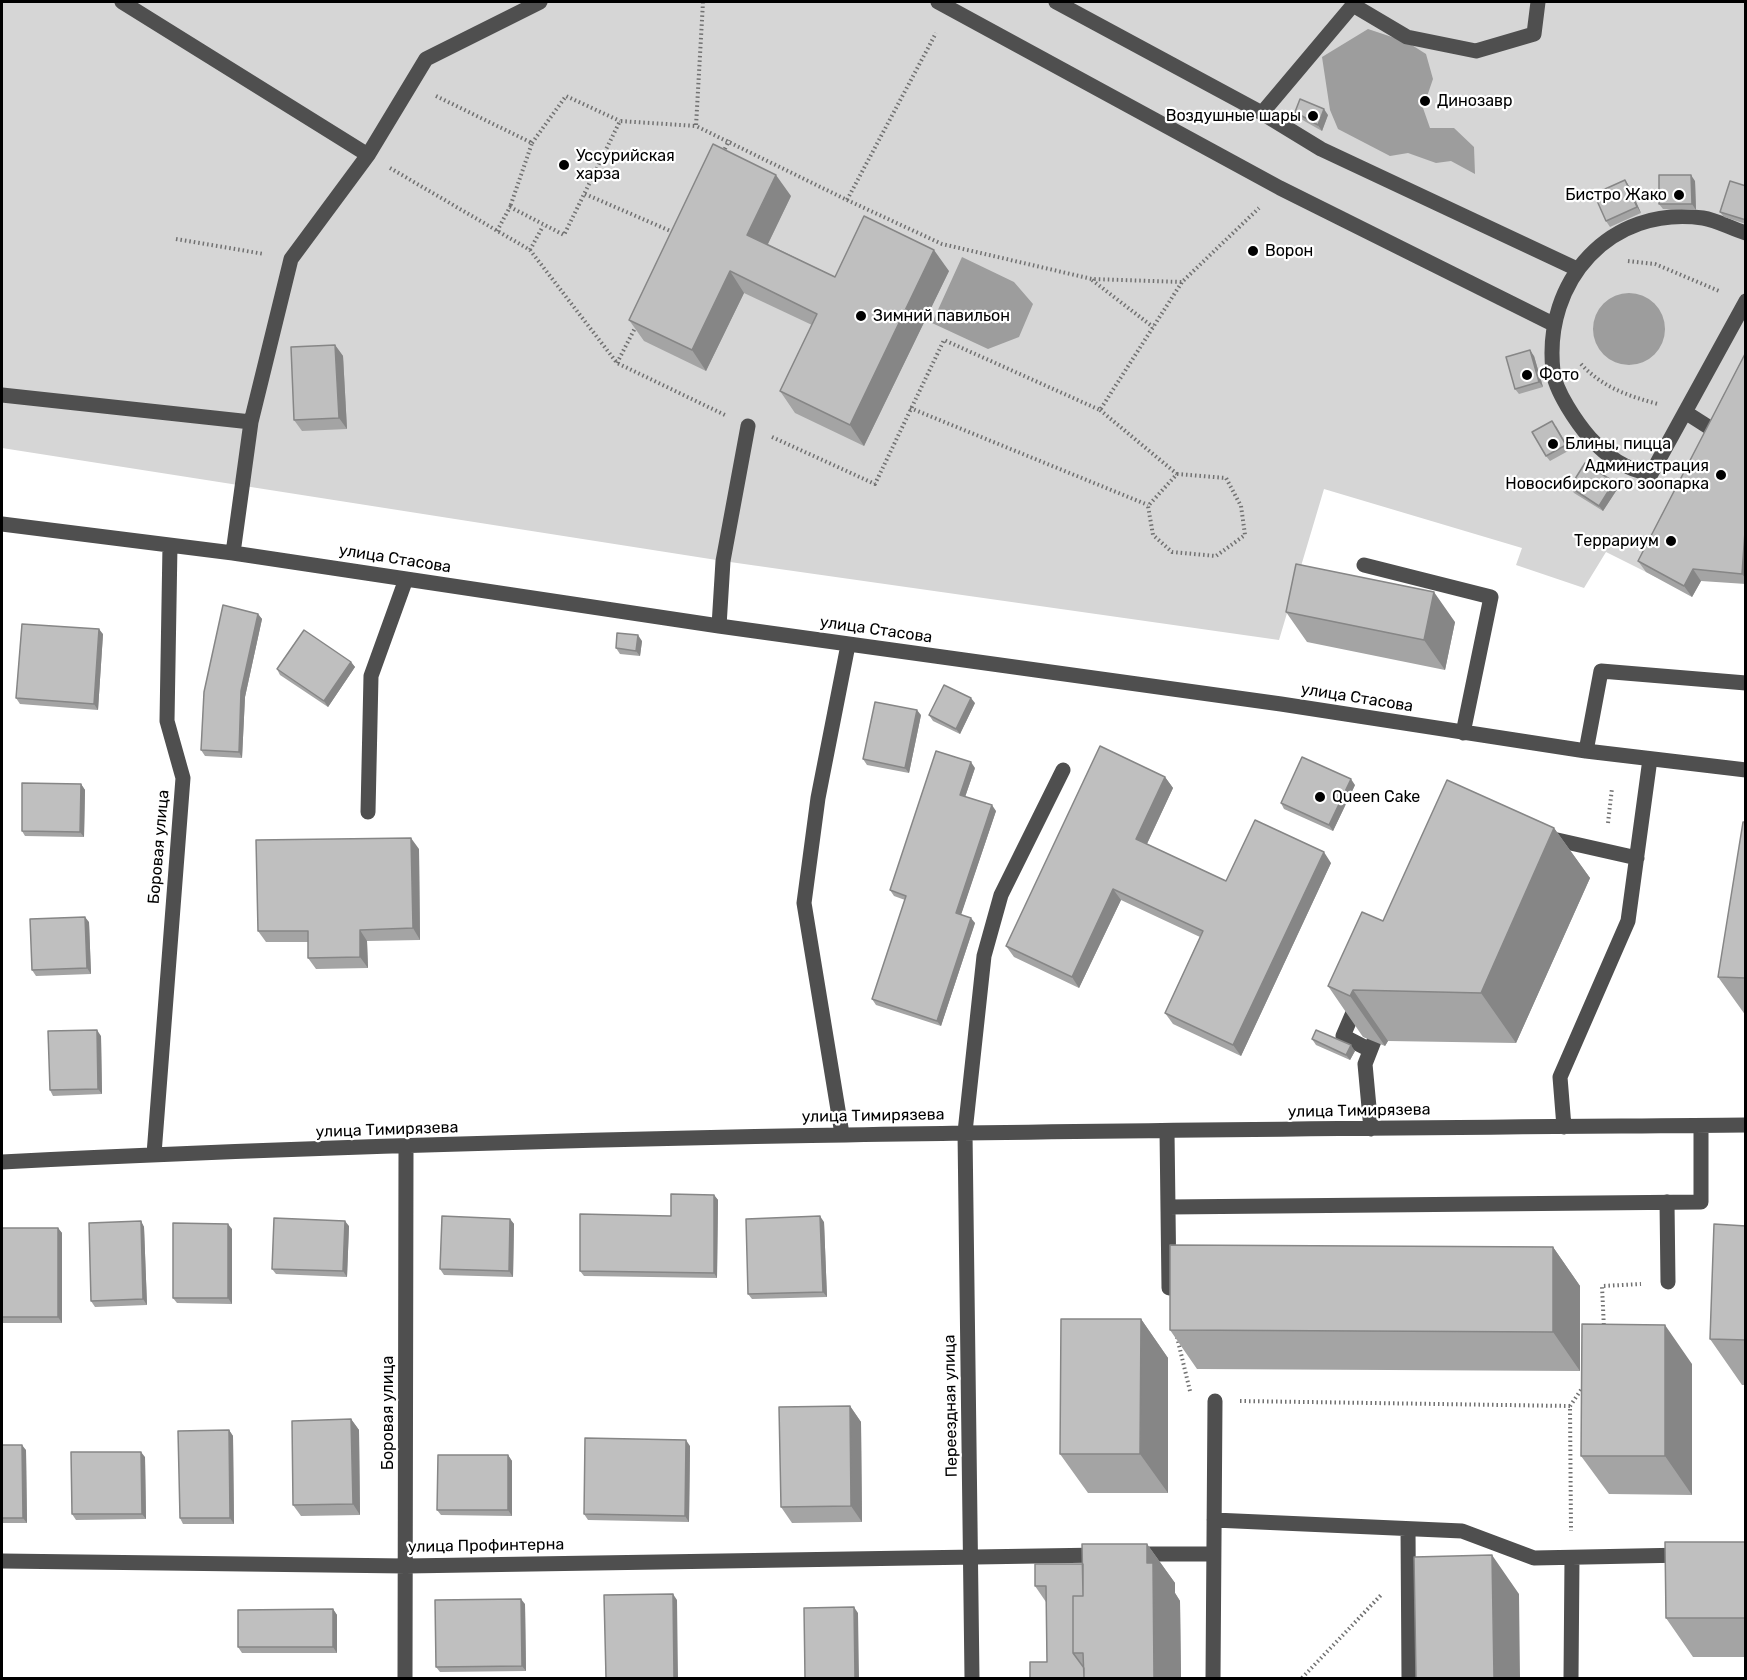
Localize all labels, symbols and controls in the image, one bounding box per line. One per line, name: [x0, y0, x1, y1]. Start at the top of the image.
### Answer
place label: Динозавр: [1437, 91, 1513, 111]
marker: Динозавр: [1418, 94, 1432, 108]
place label: Воздушные шары: [1166, 106, 1301, 126]
marker: Воздушные шары: [1306, 109, 1320, 123]
place label: Уссурийская харза: [576, 146, 675, 184]
marker: Уссурийская харза: [557, 158, 571, 172]
place label: Бистро Жако: [1565, 185, 1667, 205]
marker: Бистро Жако: [1672, 188, 1686, 202]
place label: Ворон: [1265, 241, 1313, 261]
marker: Ворон: [1246, 244, 1260, 258]
place label: Зимний павильон: [873, 306, 1010, 326]
marker: Зимний павильон: [854, 309, 868, 323]
place label: Фото: [1539, 365, 1579, 385]
marker: Фото: [1520, 368, 1534, 382]
place label: Блины, пицца: [1565, 434, 1671, 454]
marker: Блины, пицца: [1546, 437, 1560, 451]
place label: Администрация Новосибирского зоопарка: [1505, 456, 1709, 494]
marker: Администрация Новосибирского зоопарка: [1714, 468, 1728, 482]
place label: Террариум: [1574, 531, 1659, 551]
marker: Террариум: [1664, 534, 1678, 548]
street label: улица Стасова: [337, 541, 453, 577]
street label: улица Стасова: [818, 613, 934, 647]
street label: улица Стасова: [1299, 680, 1415, 716]
place label: Queen Cake: [1332, 787, 1420, 807]
street label: Боровая улица: [144, 789, 174, 905]
marker: Queen Cake: [1313, 790, 1327, 804]
street label: улица Тимирязева: [1287, 1100, 1431, 1122]
street label: улица Тимирязева: [801, 1105, 945, 1127]
street label: улица Тимирязева: [315, 1118, 459, 1142]
street label: Переездная улица: [940, 1334, 962, 1478]
street label: Боровая улица: [378, 1356, 398, 1470]
street label: улица Профинтерна: [408, 1535, 564, 1557]

